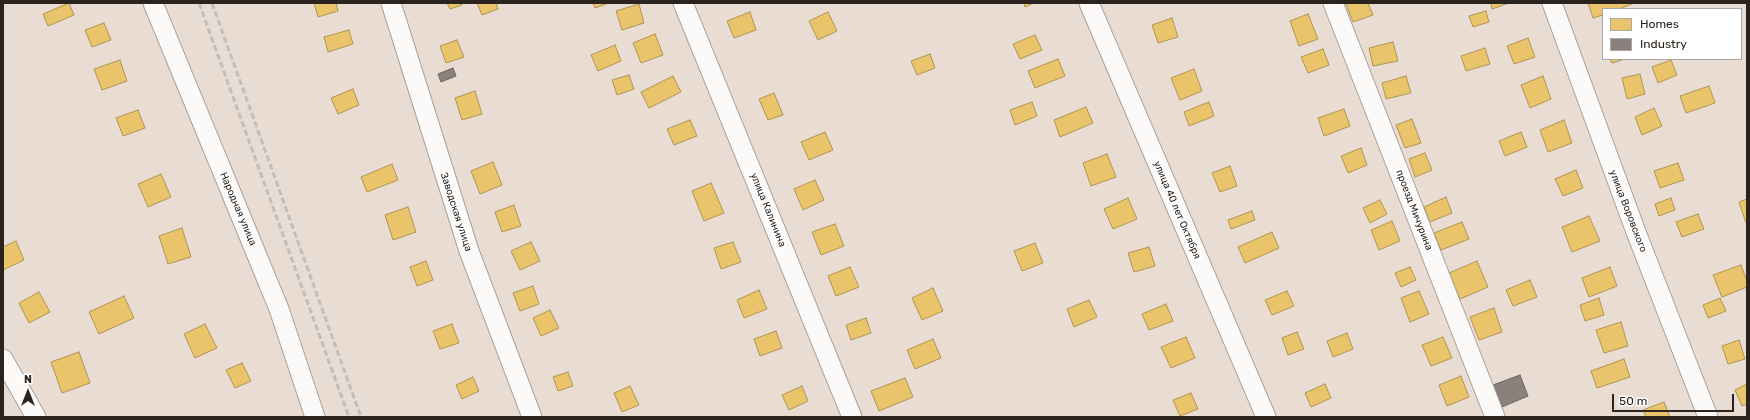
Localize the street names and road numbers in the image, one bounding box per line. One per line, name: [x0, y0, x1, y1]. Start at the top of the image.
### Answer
street label: улица 40 лет Октября: [1151, 159, 1203, 261]
street label: проезд Мичурина: [1393, 168, 1435, 252]
street label: улица Воровского: [1607, 168, 1649, 254]
street label: Народная улица: [217, 170, 259, 248]
street label: Заводская улица: [438, 171, 474, 253]
street label: улица Калинина: [748, 171, 788, 249]

